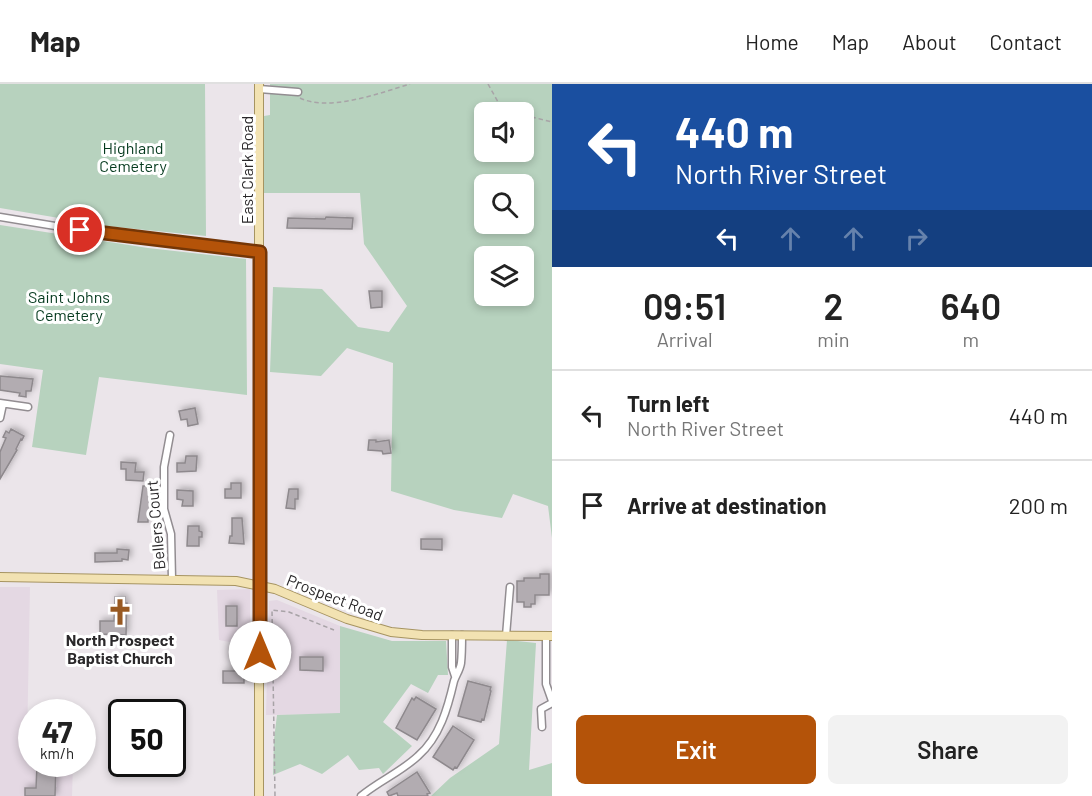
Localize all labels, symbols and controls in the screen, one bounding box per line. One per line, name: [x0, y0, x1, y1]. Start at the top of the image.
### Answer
text: Map: [30, 24, 81, 58]
text: Home: [745, 29, 799, 54]
text: Map: [832, 29, 869, 54]
text: About: [902, 29, 957, 54]
text: Contact: [990, 29, 1062, 54]
map controls: [474, 102, 534, 306]
button: sound: [474, 102, 534, 162]
text: 440 m: [675, 106, 793, 156]
icon: left: [576, 108, 654, 186]
street label: East Clark Road: [237, 116, 256, 224]
park label: Highland Cemetery: [99, 138, 167, 175]
text: North River Street: [675, 157, 887, 189]
button: search: [474, 174, 534, 234]
pin: [54, 204, 105, 255]
icon: arrive: [63, 213, 96, 246]
icon: left: [711, 222, 744, 255]
icon: ahead: [774, 222, 807, 255]
icon: ahead: [837, 222, 870, 255]
icon: right: [900, 222, 933, 255]
button: layers: [474, 246, 534, 306]
text: 09:51: [643, 284, 726, 327]
text: 2: [823, 284, 843, 327]
text: 640: [941, 284, 1001, 327]
park label: Saint Johns Cemetery: [28, 287, 110, 324]
text: Arrival: [657, 327, 713, 351]
text: min: [817, 327, 850, 351]
text: m: [963, 327, 979, 351]
text: Turn left: [627, 390, 710, 416]
icon: left: [576, 399, 609, 432]
text: 440 m: [1009, 402, 1068, 428]
text: North River Street: [627, 416, 784, 440]
street label: Bellers Court: [142, 479, 168, 571]
icon: arrive: [576, 489, 609, 522]
text: Arrive at destination: [627, 492, 826, 518]
text: 200 m: [1009, 492, 1068, 518]
street label: Prospect Road: [284, 570, 386, 624]
church icon: North Prospect Baptist Church: [105, 597, 135, 627]
position arrow: [228, 620, 292, 684]
place label: North Prospect Baptist Church: [66, 630, 174, 667]
speed limit sign: 50: [108, 699, 186, 777]
text: 47: [42, 713, 72, 749]
button: Exit: [576, 715, 816, 784]
button: Share: [828, 715, 1068, 784]
text: km/h: [40, 744, 74, 762]

